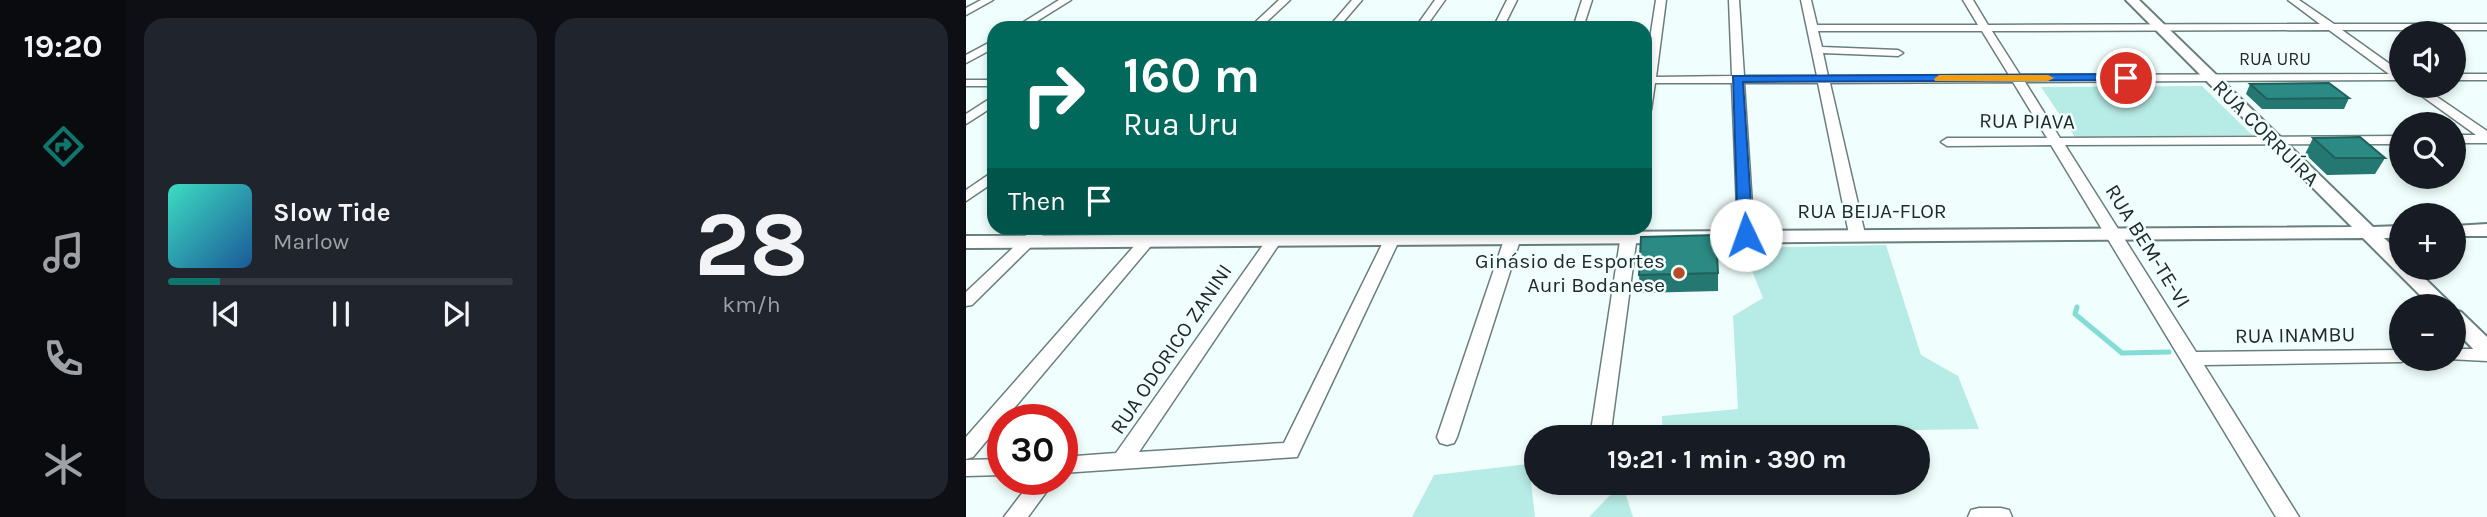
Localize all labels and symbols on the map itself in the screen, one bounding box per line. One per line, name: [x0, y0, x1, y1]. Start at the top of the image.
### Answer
pin: [2096, 48, 2156, 108]
street label: RUA URU: [2239, 48, 2311, 70]
street label: RUA CORRUÍRA: [2208, 75, 2324, 191]
street label: RUA PIAVA: [1979, 108, 2075, 134]
street label: RUA BEM-TE-VI: [2100, 180, 2196, 312]
position arrow: [1709, 198, 1783, 272]
street label: RUA BEIJA-FLOR: [1797, 199, 1947, 223]
place label: Ginásio de Esportes Auri Bodanese: [1475, 249, 1665, 297]
street label: RUA ODORICO ZANINI: [1105, 259, 1237, 439]
marker: Ginásio de Esportes Auri Bodanese: [1671, 265, 1687, 281]
street label: RUA INAMBU: [2235, 322, 2355, 348]
speed limit sign: 30: [987, 404, 1078, 495]

